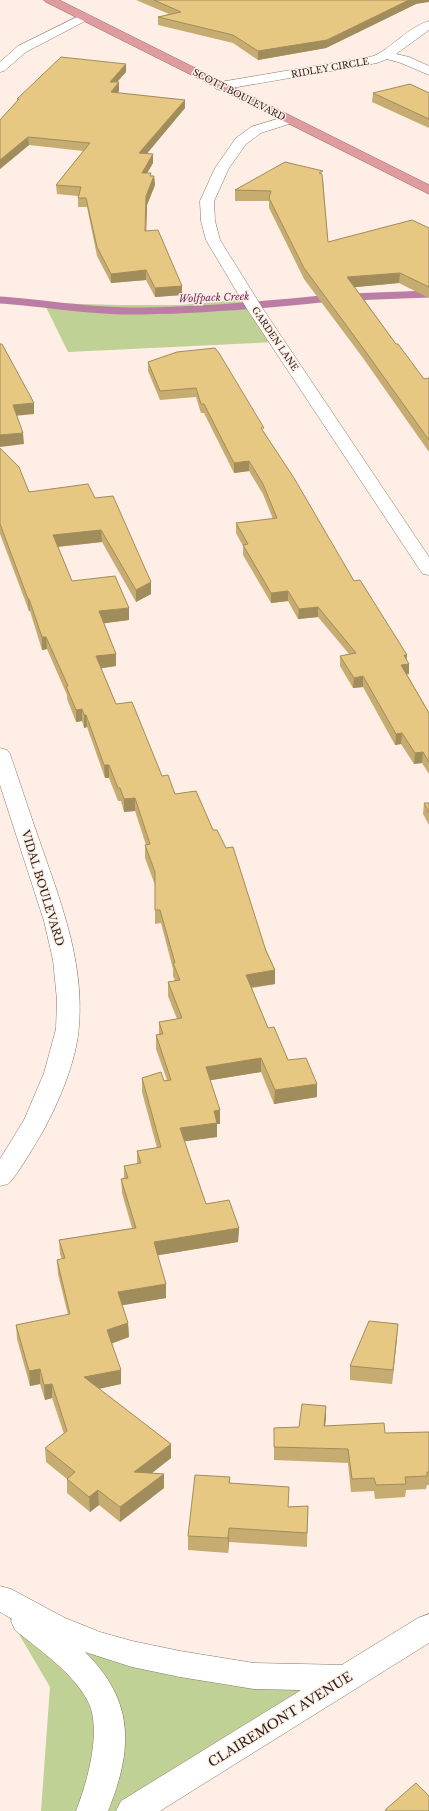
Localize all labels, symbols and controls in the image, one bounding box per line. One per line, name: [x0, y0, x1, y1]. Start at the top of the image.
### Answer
street label: RIDLEY CIRCLE: [290, 55, 370, 80]
street label: SCOTT BOULEVARD: [191, 66, 288, 123]
water label: Wolfpack Creek: [178, 290, 250, 305]
street label: GARDEN LANE: [250, 305, 301, 373]
street label: VIDAL BOULEVARD: [18, 827, 67, 948]
street label: CLAIREMONT AVENUE: [205, 1668, 356, 1771]

